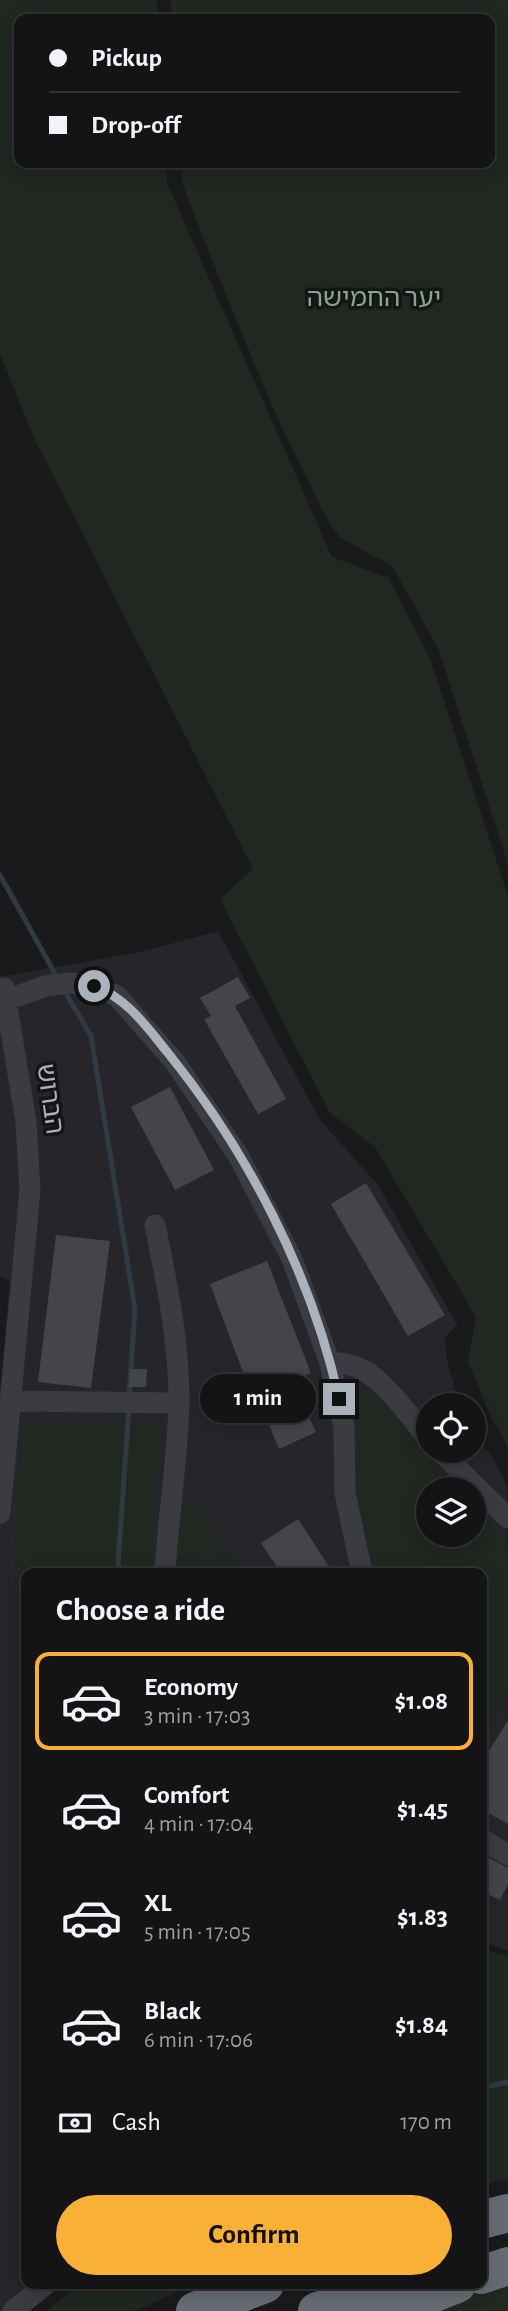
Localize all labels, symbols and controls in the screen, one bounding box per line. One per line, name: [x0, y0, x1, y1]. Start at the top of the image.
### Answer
text: Pickup: [91, 45, 162, 71]
text: Drop-off: [91, 112, 180, 138]
park label: יער החמישה: [307, 285, 441, 311]
route start: [78, 970, 110, 1002]
street label: הברוש: [32, 1062, 68, 1136]
callout: 1 min: [199, 1374, 314, 1424]
route end: [323, 1383, 355, 1415]
text: 1 min: [234, 1387, 282, 1410]
map controls: [416, 1393, 486, 1547]
button: locate: [416, 1393, 486, 1463]
button: layers: [416, 1477, 486, 1547]
text: Choose a ride: [56, 1594, 225, 1626]
icon: car: [60, 1670, 123, 1733]
text: Economy: [144, 1674, 238, 1700]
text: $1.08: [395, 1688, 448, 1714]
text: 3 min · 17:03: [144, 1705, 250, 1728]
icon: car: [60, 1778, 123, 1841]
text: Comfort: [144, 1782, 229, 1808]
text: $1.45: [397, 1796, 448, 1822]
text: 4 min · 17:04: [144, 1813, 254, 1836]
icon: car: [60, 1886, 123, 1949]
text: XL: [144, 1890, 171, 1916]
text: $1.83: [397, 1904, 448, 1930]
text: 5 min · 17:05: [144, 1921, 251, 1944]
icon: car: [60, 1994, 123, 2057]
text: Black: [144, 1998, 201, 2024]
text: $1.84: [395, 2012, 448, 2038]
text: 6 min · 17:06: [144, 2029, 253, 2052]
icon: cash: [56, 2104, 94, 2142]
text: Cash: [112, 2109, 161, 2135]
text: 170 m: [400, 2111, 452, 2134]
button: Confirm: [56, 2195, 452, 2275]

